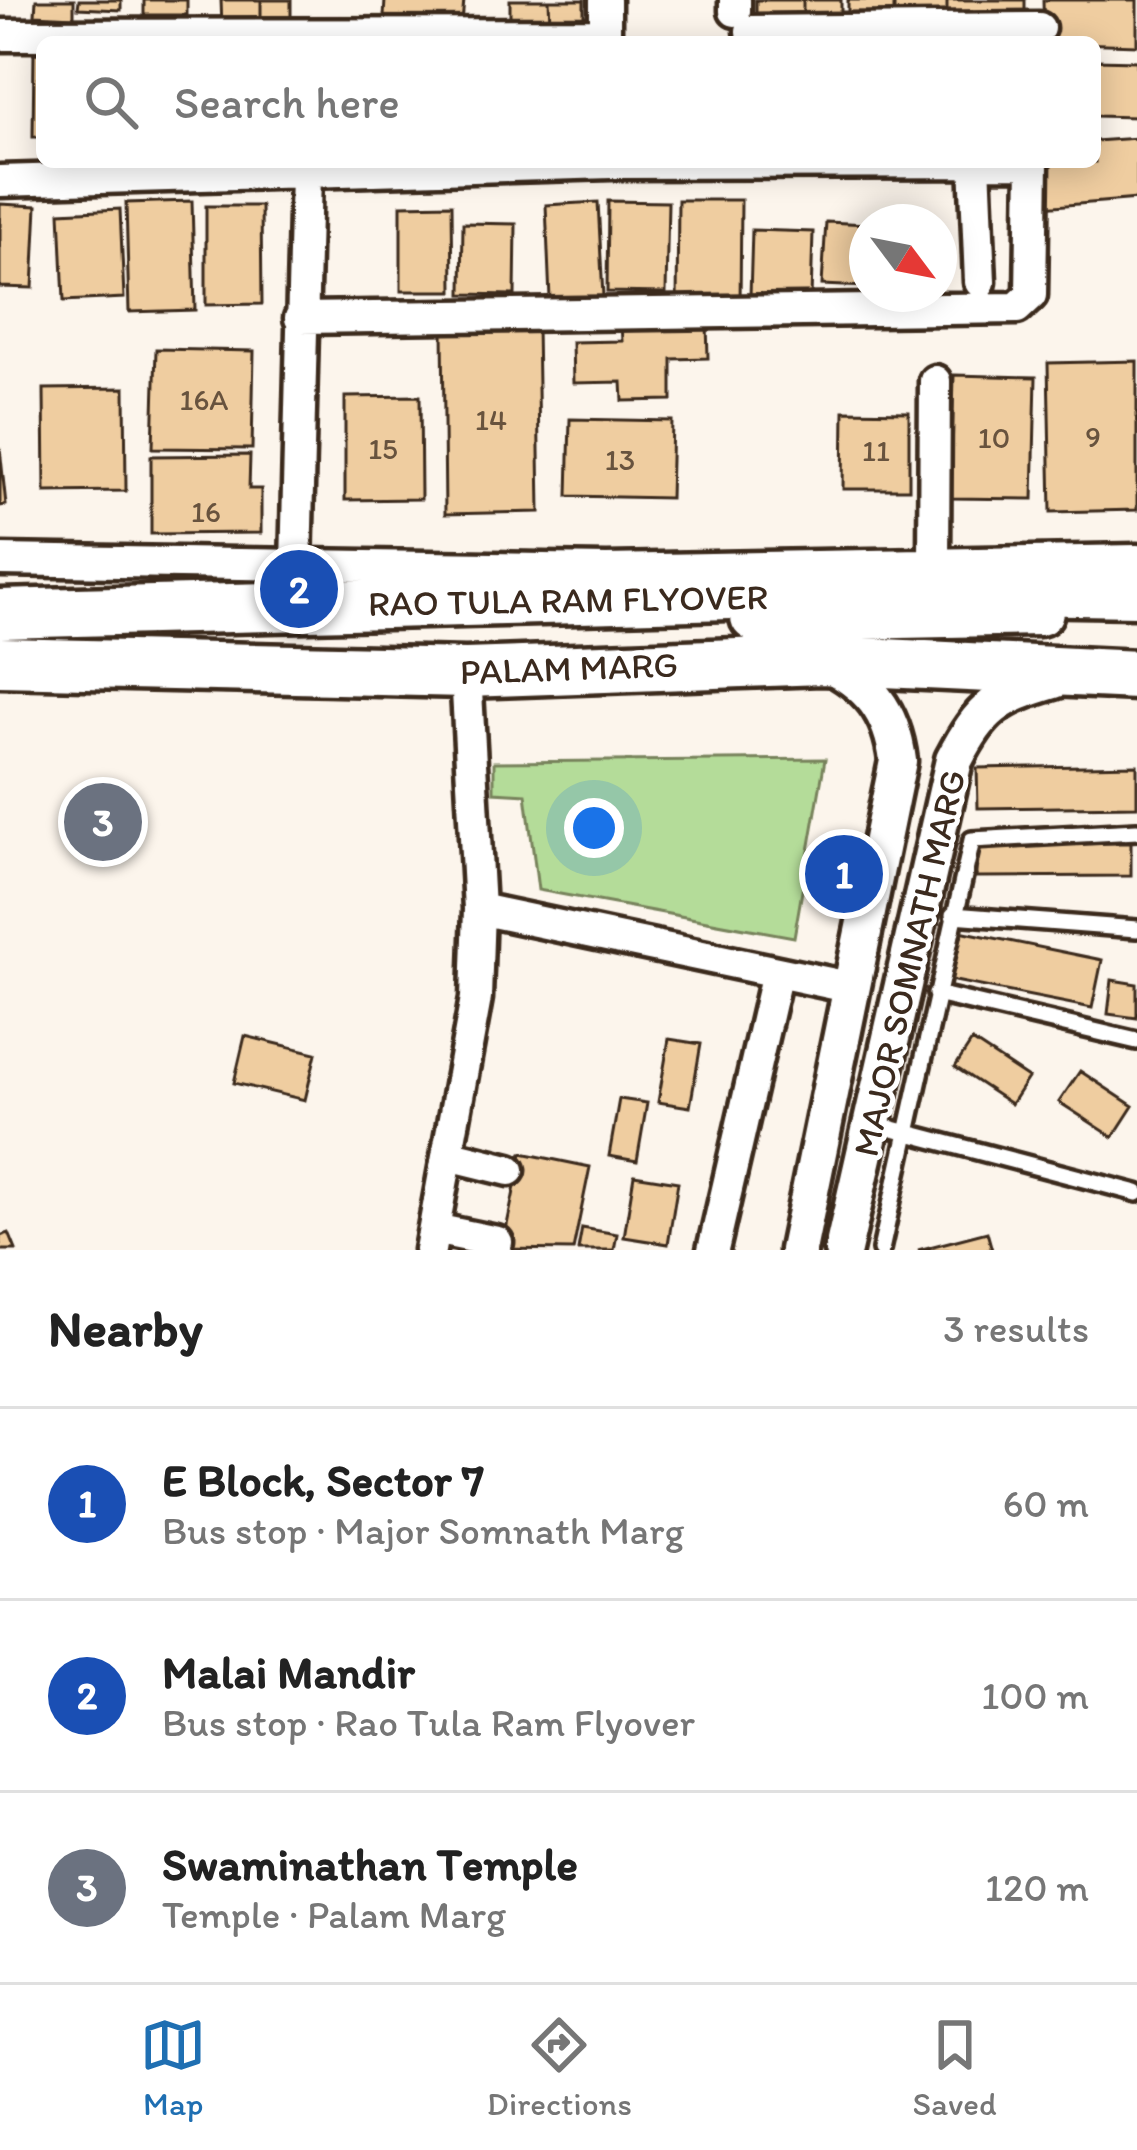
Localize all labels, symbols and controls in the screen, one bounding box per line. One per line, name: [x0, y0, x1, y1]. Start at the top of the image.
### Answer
search box: [36, 36, 1101, 168]
icon: search: [78, 69, 144, 135]
text: Search here: [174, 75, 400, 129]
north arrow: [849, 204, 957, 312]
house number: 16A: [180, 381, 229, 418]
house number: 14: [475, 401, 507, 438]
house number: 9: [1085, 418, 1101, 455]
house number: 10: [978, 419, 1010, 456]
house number: 15: [368, 430, 398, 467]
house number: 11: [862, 432, 890, 469]
house number: 13: [605, 441, 635, 478]
house number: 16: [191, 493, 221, 530]
pin: 2: [260, 544, 338, 634]
street label: RAO TULA RAM FLYOVER: [368, 575, 768, 625]
street label: PALAM MARG: [459, 643, 679, 693]
street label: MAJOR SOMNATH MARG: [844, 765, 974, 1161]
pin: 3: [64, 777, 142, 867]
your location: [564, 798, 624, 858]
pin: 1: [805, 829, 883, 919]
text: Nearby: [48, 1298, 203, 1359]
text: 3 results: [943, 1305, 1089, 1352]
text: E Block, Sector 7: [162, 1453, 484, 1507]
text: 1: [78, 1480, 96, 1527]
text: 60 m: [1003, 1480, 1089, 1527]
text: Bus stop · Major Somnath Marg: [162, 1507, 684, 1554]
text: Malai Mandir: [162, 1645, 415, 1699]
text: 2: [77, 1672, 97, 1719]
text: 100 m: [981, 1672, 1089, 1719]
text: Bus stop · Rao Tula Ram Flyover: [162, 1699, 695, 1746]
text: Swaminathan Temple: [162, 1837, 578, 1891]
text: 3: [76, 1864, 98, 1911]
text: 120 m: [985, 1864, 1089, 1911]
text: Temple · Palam Marg: [162, 1891, 506, 1938]
tab: Map: [140, 2012, 206, 2123]
tab: Directions: [487, 2012, 632, 2123]
tab: Saved: [913, 2012, 997, 2123]

